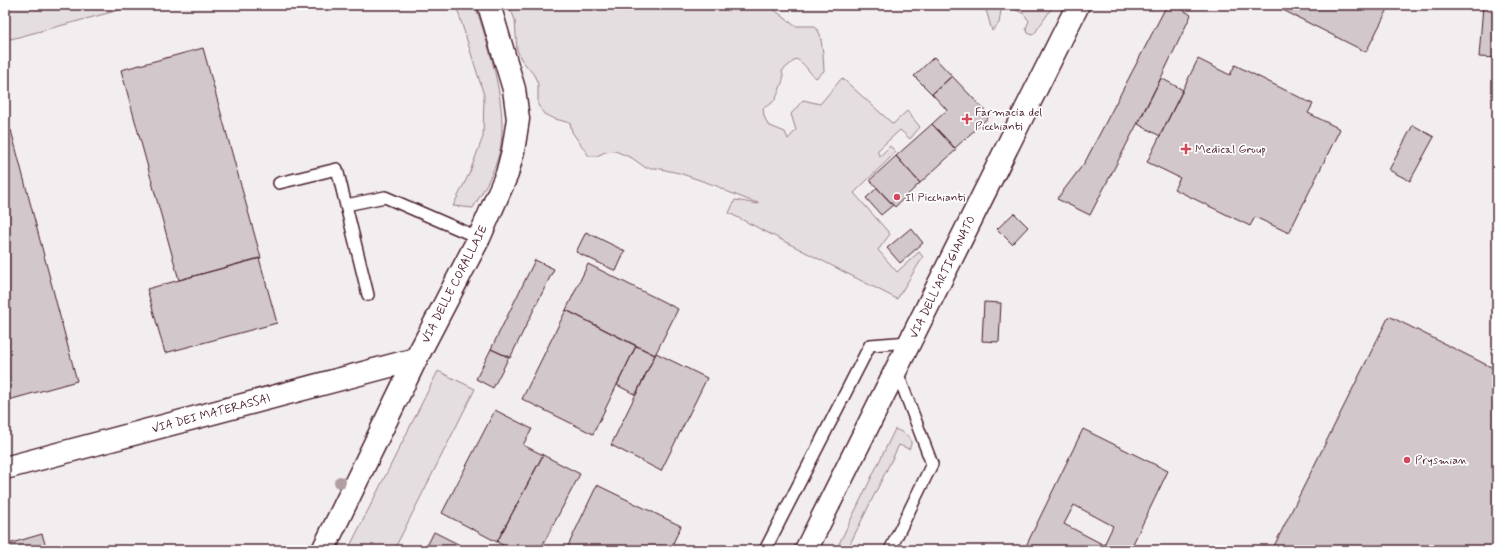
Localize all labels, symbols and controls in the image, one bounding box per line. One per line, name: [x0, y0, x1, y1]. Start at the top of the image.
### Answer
place label: Farmacia del Picchianti: [975, 105, 1042, 135]
marker: Farmacia del Picchianti: [962, 114, 972, 124]
place label: Medical Group: [1195, 142, 1266, 158]
marker: Medical Group: [1180, 143, 1192, 155]
place label: Il Picchianti: [905, 190, 966, 206]
marker: Il Picchianti: [892, 192, 902, 202]
street label: VIA DELL'ARTIGIANATO: [906, 213, 980, 342]
street label: VIA DELLE CORALLAIE: [418, 223, 492, 346]
street label: VIA DEI MATERASSAI: [150, 390, 272, 438]
place label: Prysmian: [1415, 453, 1468, 469]
marker: Prysmian: [1402, 455, 1412, 465]

